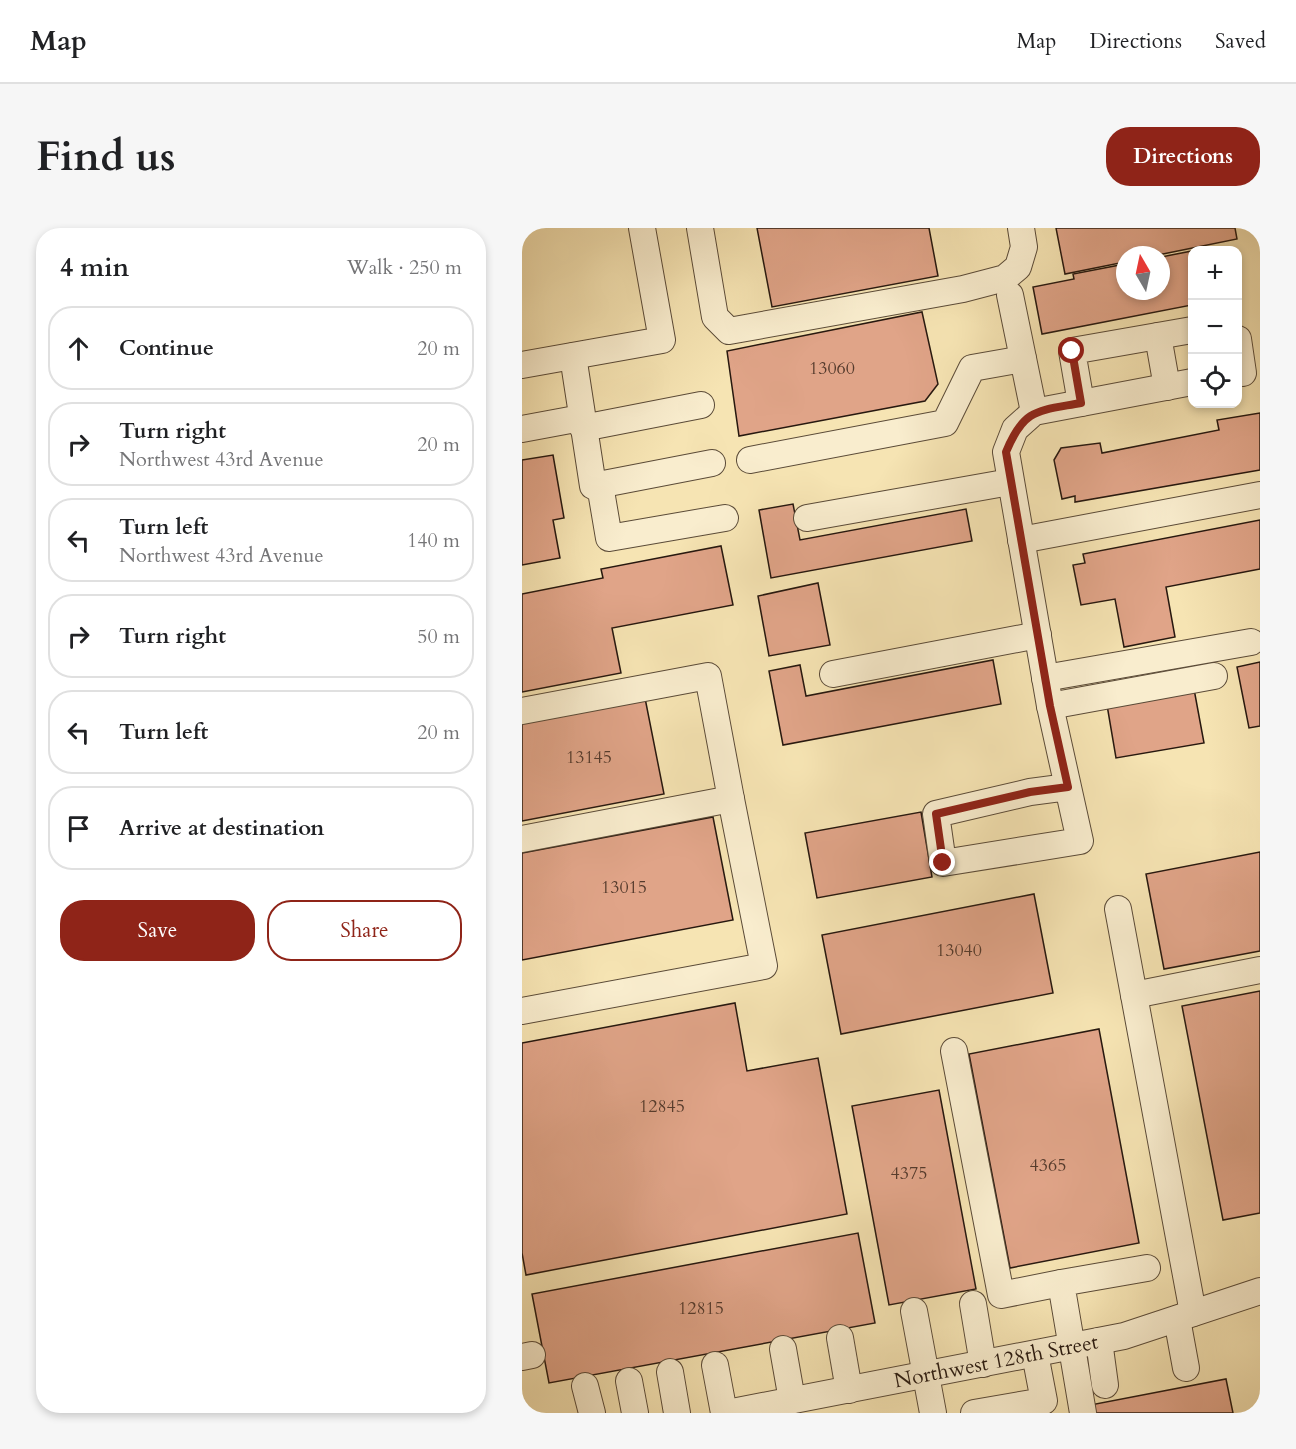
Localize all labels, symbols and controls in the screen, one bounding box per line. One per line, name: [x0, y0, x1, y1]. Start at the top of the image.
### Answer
text: Map: [30, 22, 87, 60]
text: Map: [1016, 27, 1056, 56]
text: Directions: [1089, 27, 1182, 56]
text: Saved: [1215, 27, 1266, 56]
button: Directions: [1106, 127, 1260, 186]
text: Find us: [36, 128, 176, 185]
north arrow: [1116, 246, 1170, 300]
map controls: [1188, 246, 1242, 408]
button: +: [1188, 246, 1242, 300]
text: 4 min: [60, 250, 129, 285]
text: Walk · 250 m: [347, 254, 462, 281]
button: −: [1188, 300, 1242, 354]
icon: ahead: [62, 332, 95, 365]
text: Continue: [119, 333, 214, 363]
text: 20 m: [417, 335, 460, 362]
route start: [1058, 337, 1084, 363]
button: locate: [1188, 354, 1242, 408]
house number: 13060: [809, 356, 855, 381]
text: Turn right: [119, 416, 226, 446]
icon: right: [62, 428, 95, 461]
text: 20 m: [417, 431, 460, 458]
text: Northwest 43rd Avenue: [119, 446, 324, 473]
text: Turn left: [119, 512, 208, 542]
icon: left: [62, 524, 95, 557]
text: 140 m: [407, 527, 460, 554]
text: Northwest 43rd Avenue: [119, 542, 324, 569]
icon: right: [62, 620, 95, 653]
text: Turn right: [119, 621, 226, 651]
text: 50 m: [417, 623, 460, 650]
icon: left: [62, 716, 95, 749]
text: Turn left: [119, 717, 208, 747]
text: 20 m: [417, 719, 460, 746]
house number: 13145: [566, 745, 612, 770]
icon: arrive: [62, 812, 95, 845]
text: Arrive at destination: [119, 813, 324, 843]
route end: [929, 849, 955, 875]
house number: 13015: [601, 875, 647, 900]
button: Save: [60, 900, 255, 961]
button: Share: [267, 900, 462, 961]
house number: 13040: [936, 938, 982, 963]
house number: 12845: [639, 1094, 685, 1119]
house number: 4365: [1030, 1153, 1066, 1178]
house number: 4375: [891, 1161, 927, 1186]
house number: 12815: [678, 1296, 724, 1321]
street label: Northwest 128th Street: [892, 1327, 1101, 1396]

